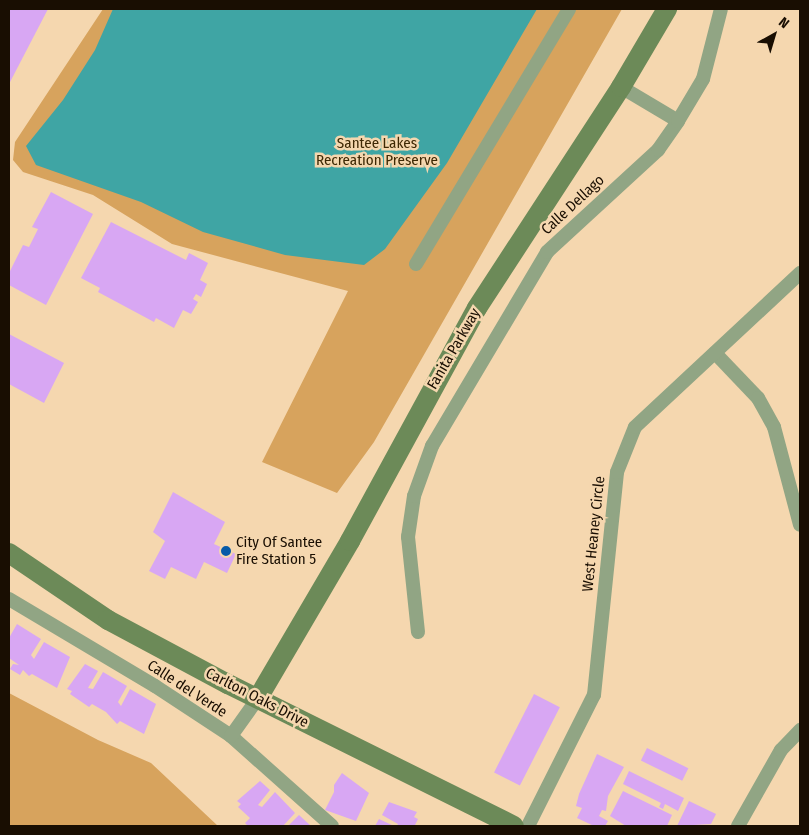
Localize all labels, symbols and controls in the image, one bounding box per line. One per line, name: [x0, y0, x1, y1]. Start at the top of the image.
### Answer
north arrow: [749, 10, 799, 60]
text: N: [775, 14, 792, 32]
park label: Santee Lakes Recreation Preserve: [316, 134, 438, 169]
street label: Calle Dellago: [538, 171, 608, 239]
street label: Fanita Parkway: [424, 305, 484, 393]
street label: West Heaney Circle: [579, 475, 609, 593]
place label: City Of Santee Fire Station 5: [236, 533, 322, 568]
marker: City Of Santee Fire Station 5: [220, 545, 232, 557]
street label: Calle del Verde: [144, 657, 230, 721]
street label: Carlton Oaks Drive: [202, 664, 312, 732]

